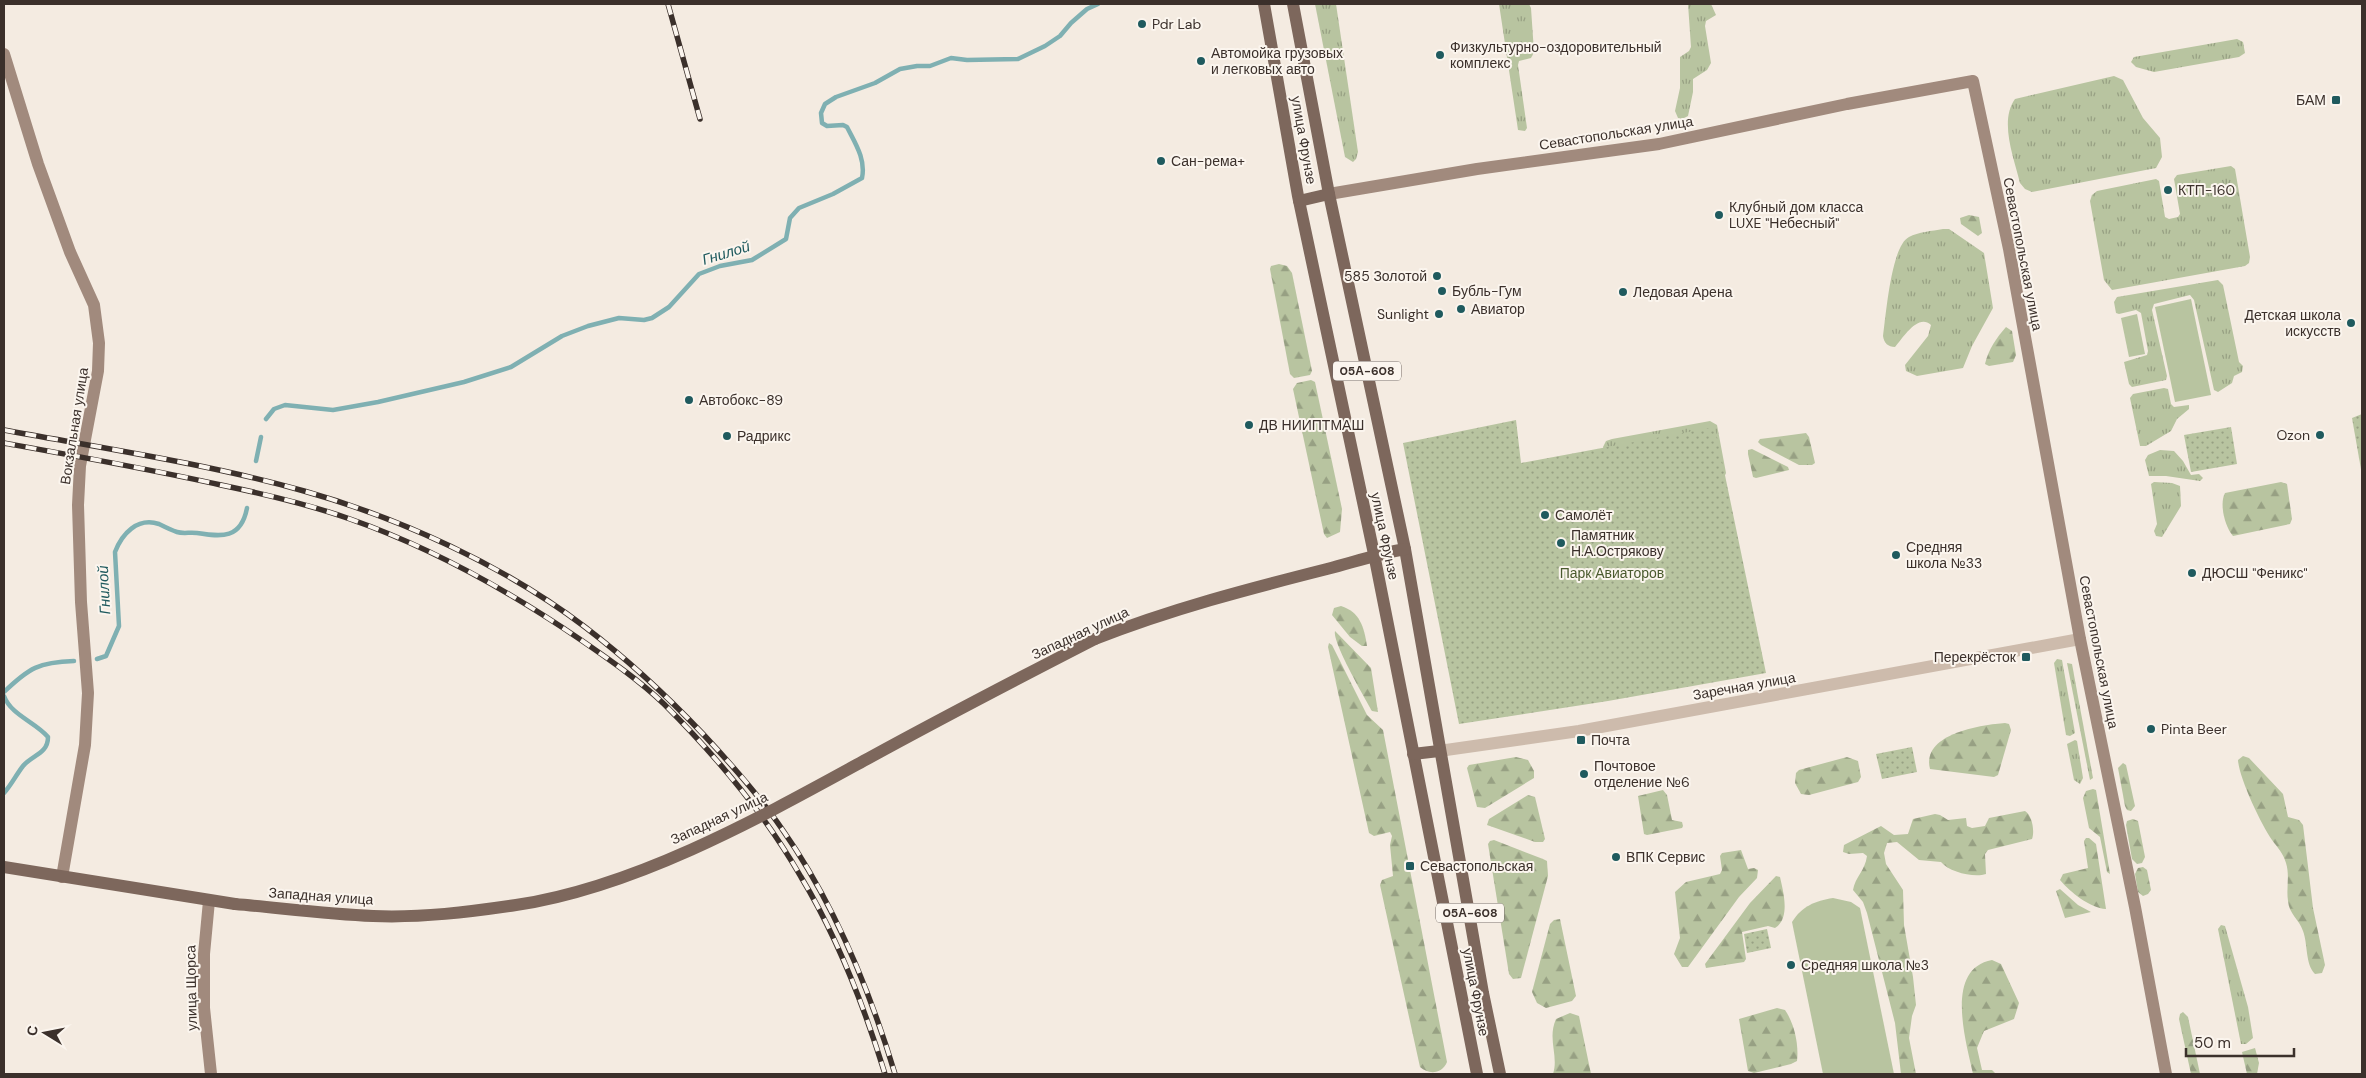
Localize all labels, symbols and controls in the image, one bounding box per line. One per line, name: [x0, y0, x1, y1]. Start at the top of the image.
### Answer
place label: Pdr Lab: [1152, 15, 1201, 33]
marker: Pdr Lab: [1136, 18, 1148, 30]
place label: Физкультурно-оздоровительный комплекс: [1450, 38, 1662, 72]
place label: Автомойка грузовых и легковых авто: [1211, 44, 1343, 78]
marker: Физкультурно-оздоровительный комплекс: [1434, 49, 1446, 61]
marker: Автомойка грузовых и легковых авто: [1195, 55, 1207, 67]
place label: БАМ: [2296, 91, 2326, 109]
street label: улица Фрунзе: [1287, 94, 1321, 186]
marker: БАМ: [2330, 94, 2342, 106]
street label: Севастопольская улица: [1538, 112, 1694, 154]
place label: Сан-рема+: [1171, 152, 1245, 170]
marker: Сан-рема+: [1155, 155, 1167, 167]
street label: Севастопольская улица: [1999, 176, 2047, 332]
place label: КТП-160: [2178, 181, 2235, 199]
marker: КТП-160: [2162, 184, 2174, 196]
place label: Клубный дом класса LUXE "Небесный": [1729, 198, 1863, 232]
marker: Клубный дом класса LUXE "Небесный": [1713, 209, 1725, 221]
water label: Гнилой: [700, 236, 753, 270]
place label: 585 Золотой: [1344, 267, 1427, 285]
marker: 585 Золотой: [1431, 270, 1443, 282]
place label: Бубль-Гум: [1452, 282, 1522, 300]
place label: Ледовая Арена: [1633, 283, 1733, 301]
marker: Бубль-Гум: [1436, 285, 1448, 297]
marker: Ледовая Арена: [1617, 286, 1629, 298]
place label: Авиатор: [1471, 300, 1525, 318]
marker: Авиатор: [1455, 303, 1467, 315]
place label: Sunlight: [1377, 305, 1429, 323]
place label: Детская школа искусств: [2244, 306, 2341, 340]
marker: Sunlight: [1433, 308, 1445, 320]
marker: Детская школа искусств: [2345, 317, 2357, 329]
road number: 05А-608: [1333, 362, 1401, 381]
street label: Вокзальная улица: [56, 366, 92, 486]
place label: Автобокс-89: [699, 391, 783, 409]
marker: Автобокс-89: [683, 394, 695, 406]
place label: ДВ НИИПТМАШ: [1259, 416, 1364, 434]
marker: ДВ НИИПТМАШ: [1243, 419, 1255, 431]
place label: Ozon: [2276, 426, 2310, 444]
place label: Радрикс: [737, 427, 791, 445]
marker: Ozon: [2314, 429, 2326, 441]
marker: Радрикс: [721, 430, 733, 442]
street label: улица Фрунзе: [1367, 490, 1403, 582]
place label: Самолёт: [1555, 506, 1613, 524]
marker: Самолёт: [1539, 509, 1551, 521]
place label: Памятник Н.А.Острякову: [1571, 526, 1664, 560]
marker: Памятник Н.А.Острякову: [1555, 537, 1567, 549]
place label: Средняя школа №33: [1906, 538, 1982, 572]
marker: Средняя школа №33: [1890, 549, 1902, 561]
water label: Гнилой: [93, 564, 115, 615]
park label: Парк Авиаторов: [1560, 564, 1664, 582]
place label: ДЮСШ "Феникс": [2202, 564, 2308, 582]
marker: ДЮСШ "Феникс": [2186, 567, 2198, 579]
street label: Севастопольская улица: [2075, 574, 2123, 730]
street label: Западная улица: [1029, 603, 1132, 663]
place label: Перекрёсток: [1934, 648, 2017, 666]
marker: Перекрёсток: [2020, 651, 2032, 663]
street label: Заречная улица: [1691, 668, 1797, 704]
place label: Pinta Beer: [2161, 720, 2227, 738]
marker: Pinta Beer: [2145, 723, 2157, 735]
place label: Почта: [1591, 731, 1630, 749]
marker: Почта: [1575, 734, 1587, 746]
place label: Почтовое отделение №6: [1594, 757, 1690, 791]
marker: Почтовое отделение №6: [1578, 768, 1590, 780]
street label: Западная улица: [668, 788, 771, 848]
place label: ВПК Сервис: [1626, 848, 1705, 866]
marker: ВПК Сервис: [1610, 851, 1622, 863]
place label: Севастопольская: [1420, 857, 1533, 875]
marker: Севастопольская: [1404, 860, 1416, 872]
street label: Западная улица: [268, 883, 374, 909]
road number: 05А-608: [1436, 904, 1504, 922]
street label: улица Щорса: [181, 945, 201, 1031]
street label: улица Фрунзе: [1459, 946, 1493, 1038]
place label: Средняя школа №3: [1801, 956, 1929, 974]
marker: Средняя школа №3: [1785, 959, 1797, 971]
north arrow: [20, 1008, 70, 1058]
text: С: [22, 1024, 42, 1037]
scale bar: [2186, 1026, 2294, 1058]
text: 50 m: [2194, 1033, 2231, 1053]

